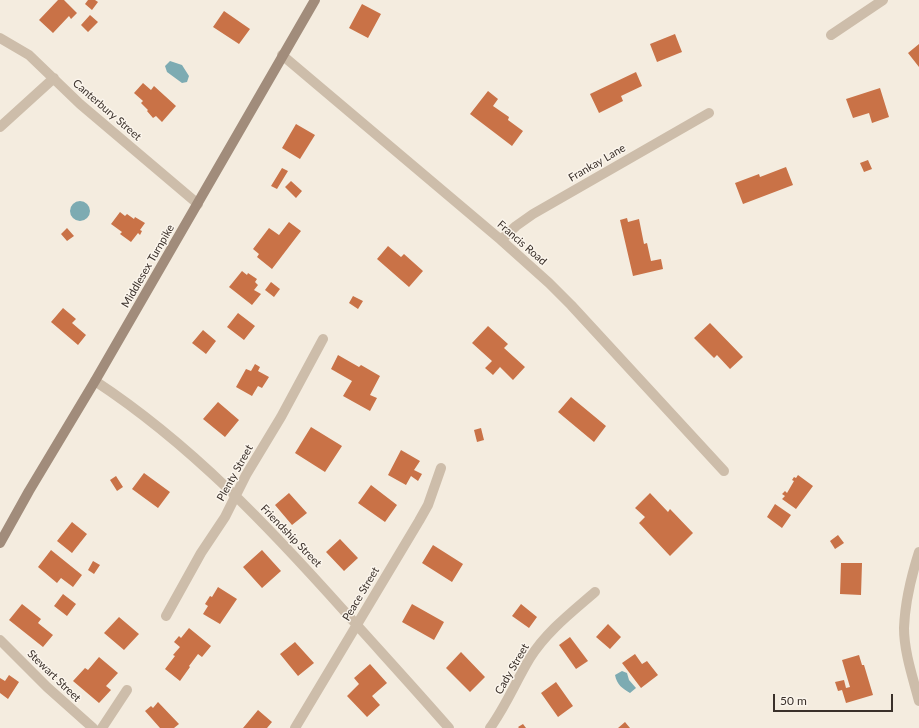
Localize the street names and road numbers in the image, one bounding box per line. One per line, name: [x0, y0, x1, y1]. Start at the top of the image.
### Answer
street label: Canterbury Street: [70, 77, 144, 143]
street label: Frankay Lane: [566, 141, 628, 185]
street label: Francis Road: [495, 218, 549, 268]
street label: Middlesex Turnpike: [119, 222, 177, 310]
street label: Plenty Street: [214, 442, 256, 504]
street label: Friendship Street: [258, 502, 324, 570]
street label: Peace Street: [340, 565, 382, 623]
street label: Cady Street: [492, 641, 532, 697]
street label: Stewart Street: [25, 647, 83, 705]

